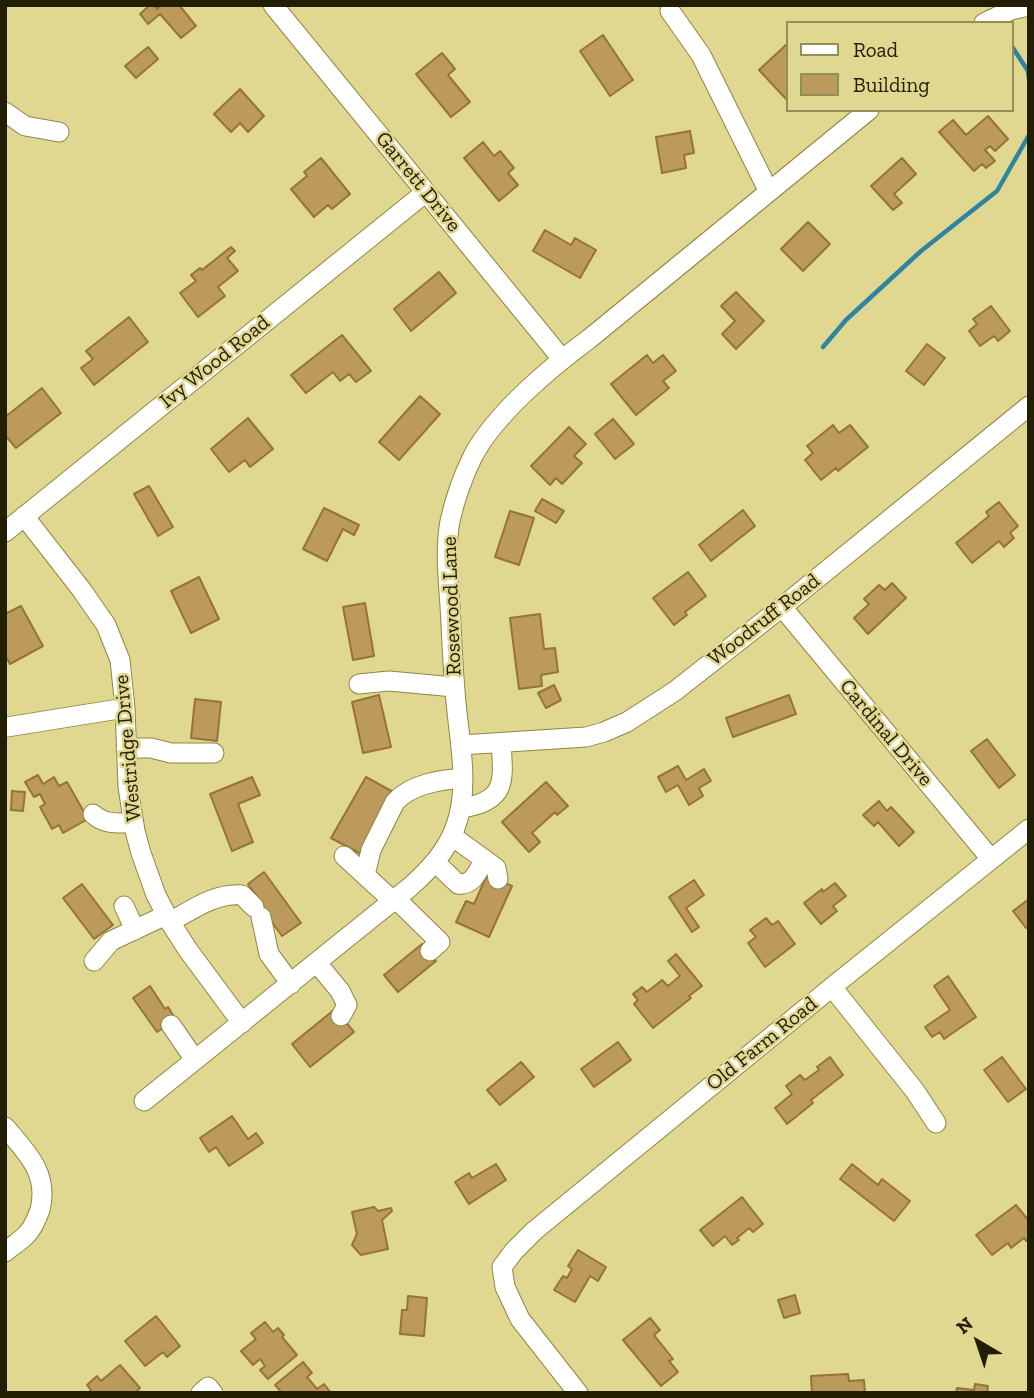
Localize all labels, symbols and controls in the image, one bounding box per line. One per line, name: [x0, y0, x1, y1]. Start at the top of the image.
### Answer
legend: [786, 21, 1013, 112]
text: Road: [853, 37, 898, 62]
text: Building: [853, 72, 930, 97]
street label: Garrett Drive: [370, 127, 466, 237]
street label: Ivy Wood Road: [155, 310, 275, 414]
street label: Rosewood Lane: [437, 536, 467, 676]
street label: Woodruff Road: [703, 568, 825, 672]
street label: Westridge Drive: [109, 674, 147, 822]
street label: Cardinal Drive: [834, 674, 938, 792]
street label: Old Farm Road: [701, 992, 823, 1096]
north arrow: [943, 1307, 1013, 1377]
text: N: [952, 1312, 977, 1339]

